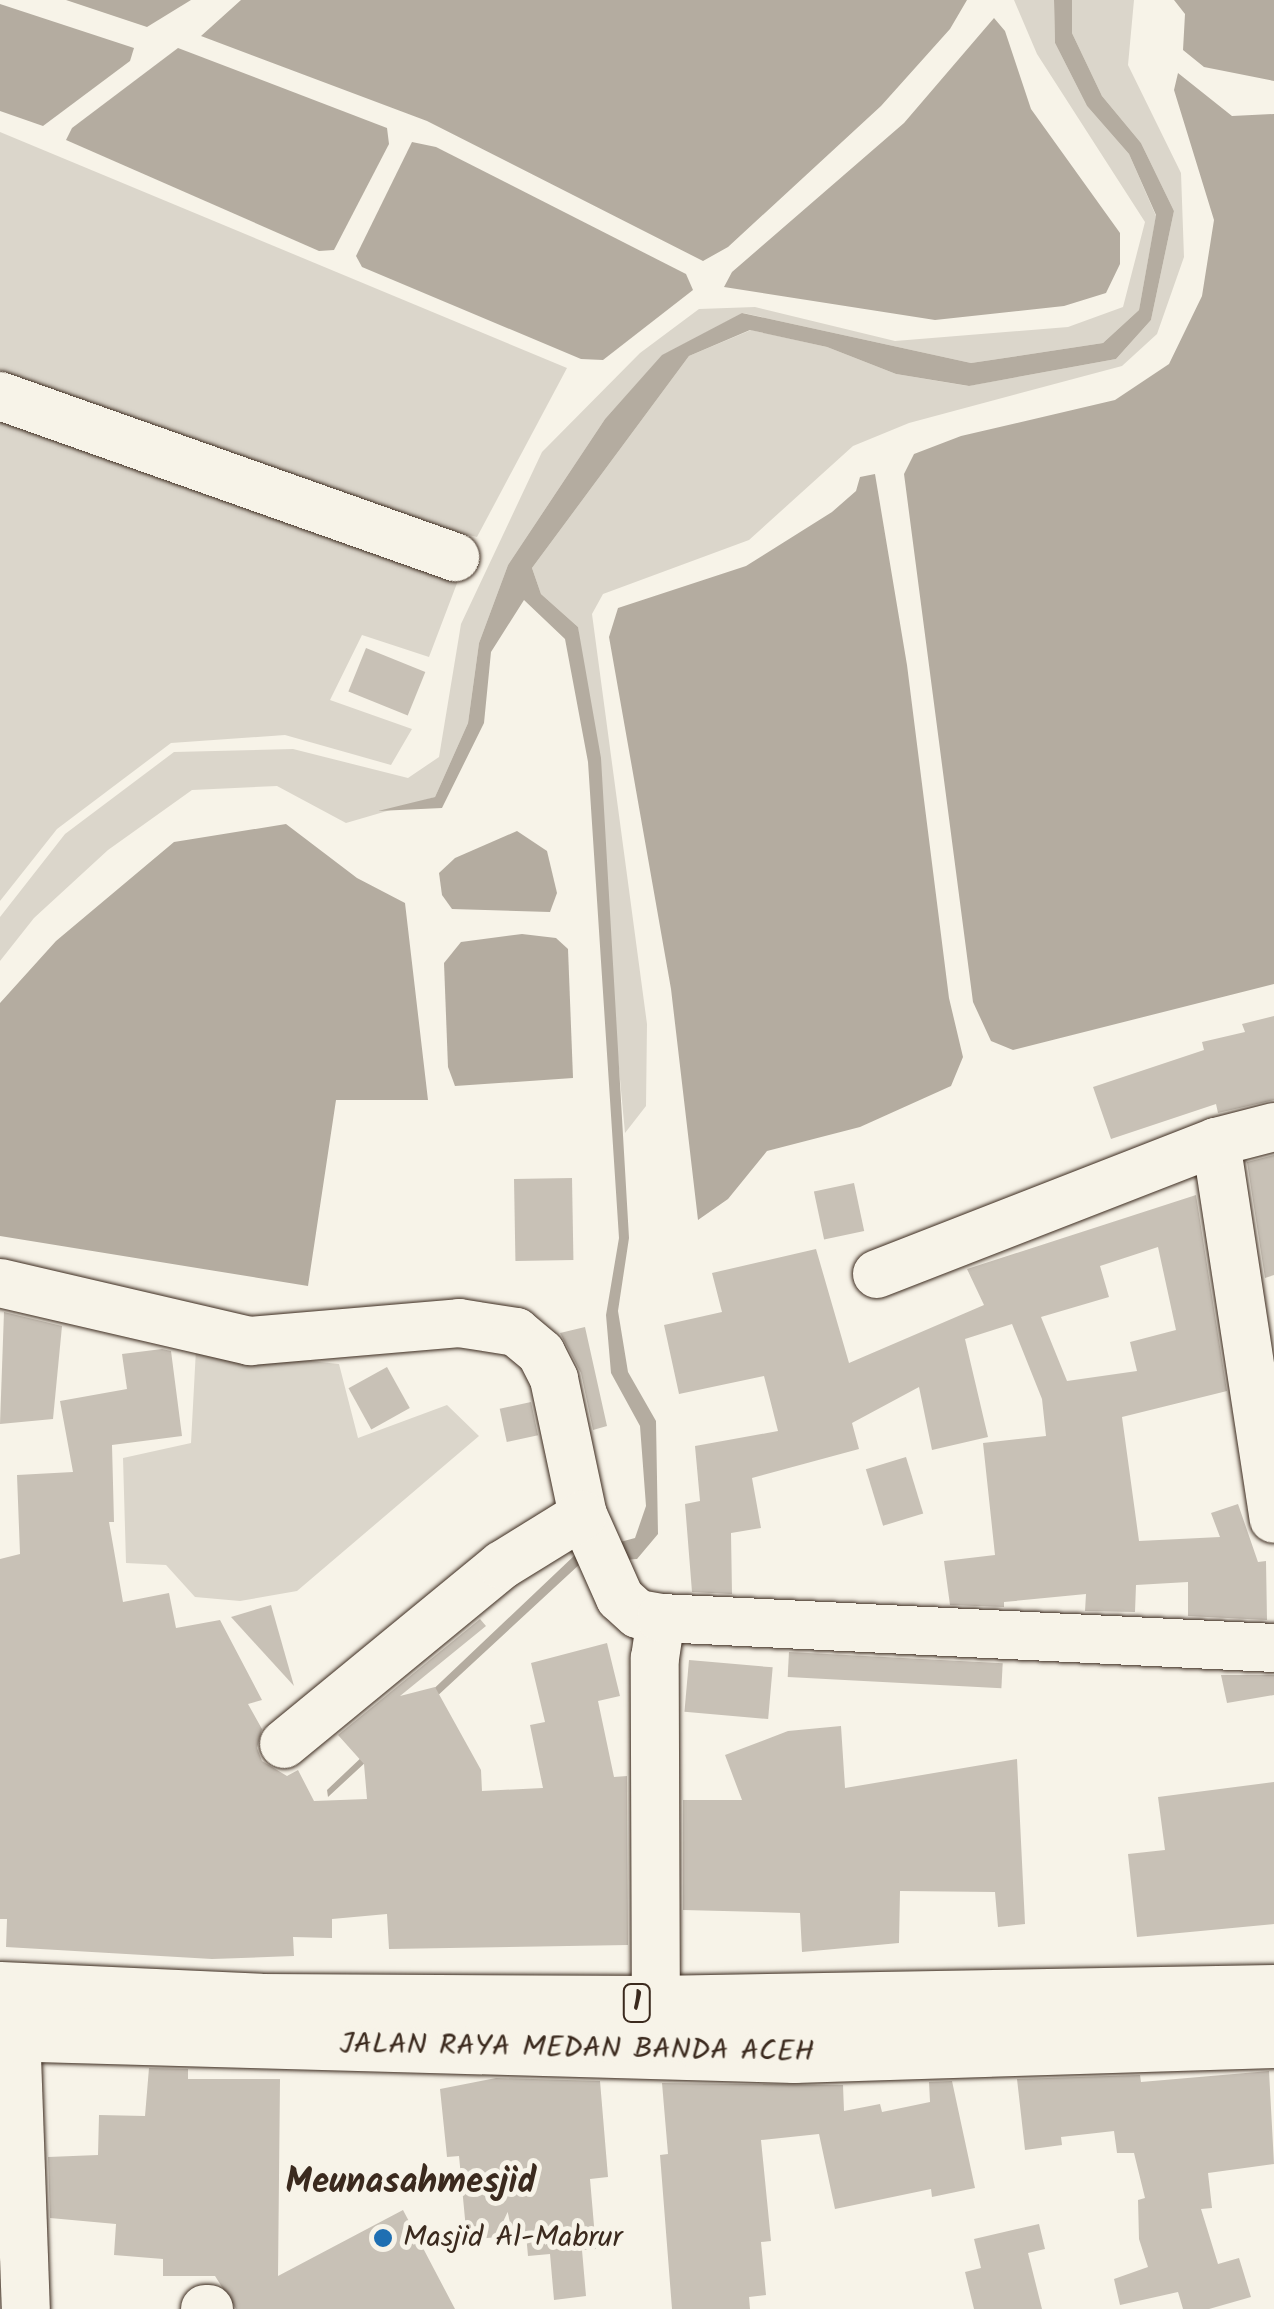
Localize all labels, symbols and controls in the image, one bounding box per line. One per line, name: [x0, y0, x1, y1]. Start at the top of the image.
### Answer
road number: 1: [622, 1980, 652, 2026]
street label: JALAN RAYA MEDAN BANDA ACEH: [339, 2027, 815, 2071]
district label: Meunasahmesjid: [286, 2162, 536, 2204]
place label: Masjid Al-Mabrur: [403, 2220, 622, 2256]
marker: Masjid Al-Mabrur: [372, 2227, 394, 2249]

